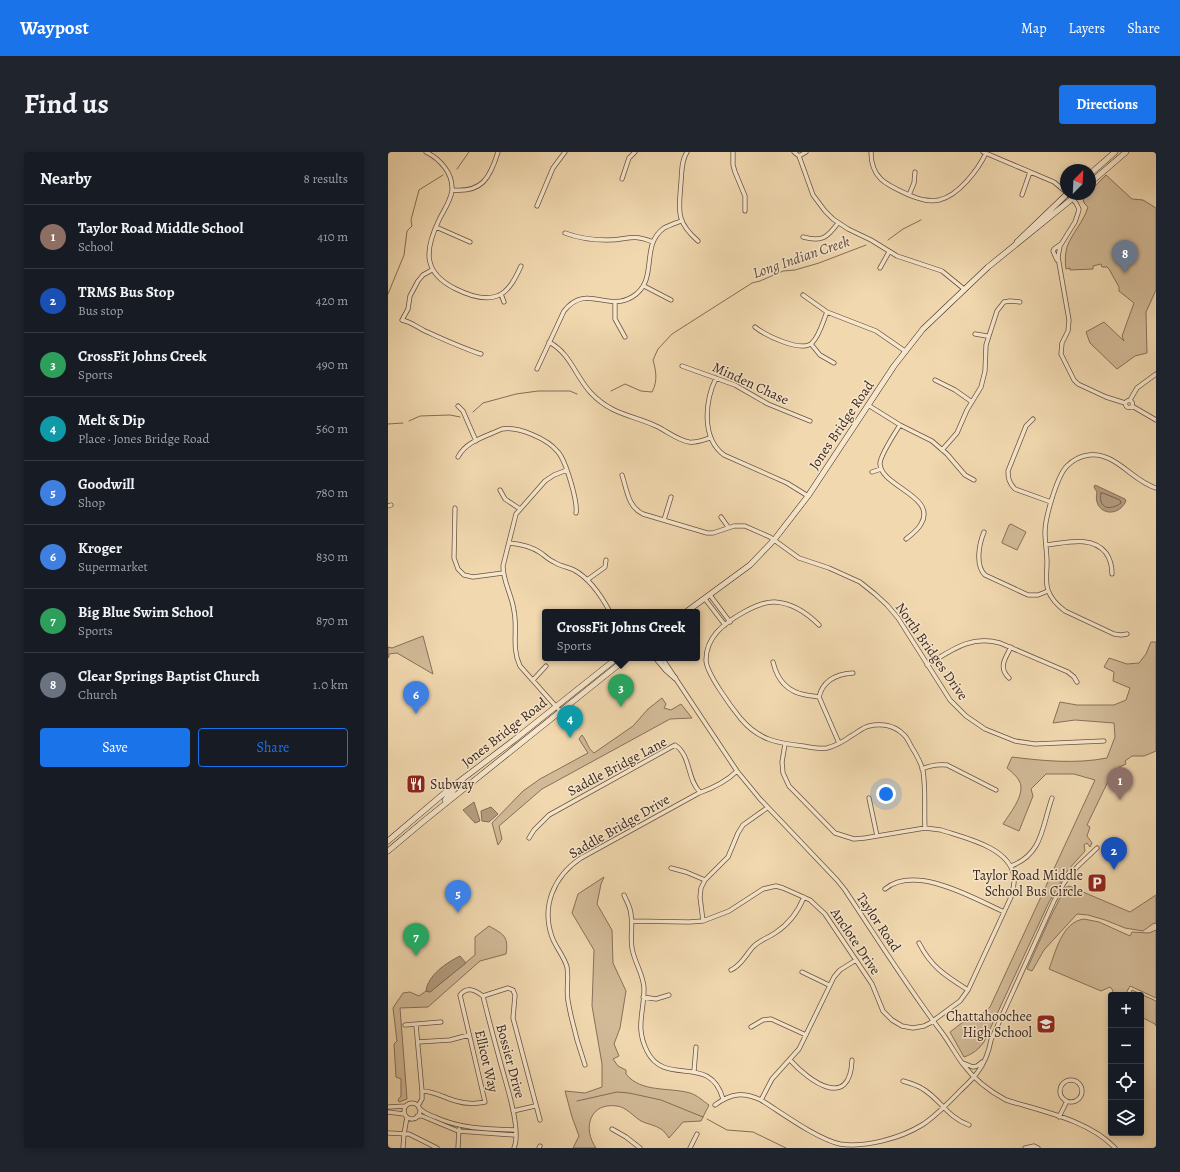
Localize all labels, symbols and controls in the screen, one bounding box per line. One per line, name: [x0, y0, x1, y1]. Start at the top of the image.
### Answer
text: Waypost: [20, 15, 89, 41]
text: Map: [1021, 19, 1047, 38]
text: Layers: [1069, 19, 1105, 38]
text: Share: [1127, 19, 1160, 38]
text: Find us: [24, 85, 109, 123]
button: Directions: [1059, 85, 1156, 124]
north arrow: [1060, 164, 1096, 200]
text: Nearby: [40, 167, 91, 190]
text: 8 results: [304, 170, 348, 187]
text: Taylor Road Middle School: [78, 218, 244, 238]
text: 1: [51, 228, 55, 245]
text: 410 m: [317, 228, 348, 245]
water label: Long Indian Creek: [750, 231, 853, 283]
text: School: [78, 238, 113, 255]
pin: 8: [1112, 240, 1138, 273]
text: TRMS Bus Stop: [78, 282, 175, 302]
text: 2: [50, 292, 56, 309]
text: 420 m: [316, 292, 348, 309]
text: Bus stop: [78, 302, 123, 319]
text: CrossFit Johns Creek: [78, 346, 207, 366]
text: 3: [50, 356, 56, 373]
text: 490 m: [316, 356, 348, 373]
street label: Minden Chase: [710, 357, 792, 409]
text: Sports: [78, 366, 113, 383]
street label: Jones Bridge Road: [805, 377, 879, 474]
text: Melt & Dip: [78, 410, 145, 430]
text: 4: [50, 420, 56, 437]
text: 560 m: [316, 420, 348, 437]
text: Place · Jones Bridge Road: [78, 430, 209, 447]
text: Goodwill: [78, 474, 134, 494]
text: 5: [50, 484, 56, 501]
text: 780 m: [316, 484, 348, 501]
text: Shop: [78, 494, 105, 511]
text: Kroger: [78, 538, 122, 558]
text: 6: [50, 548, 56, 565]
text: 830 m: [316, 548, 348, 565]
text: Supermarket: [78, 558, 148, 575]
street label: North Bridges Drive: [891, 599, 972, 704]
text: Big Blue Swim School: [78, 602, 213, 622]
popup: [542, 609, 700, 661]
text: 7: [50, 612, 56, 629]
text: 870 m: [316, 612, 348, 629]
text: CrossFit Johns Creek: [557, 617, 685, 637]
text: Sports: [78, 622, 113, 639]
text: Sports: [557, 637, 591, 654]
text: Clear Springs Baptist Church: [78, 666, 260, 686]
pin: 3: [608, 674, 634, 707]
text: 8: [50, 676, 56, 693]
text: 1.0 km: [313, 676, 348, 693]
pin: 6: [403, 681, 429, 714]
text: Church: [78, 686, 117, 703]
street label: Jones Bridge Road: [458, 693, 551, 772]
pin: 4: [557, 705, 583, 738]
button: Save: [40, 728, 190, 767]
button: Share: [198, 728, 348, 767]
street label: Saddle Bridge Lane: [564, 732, 670, 801]
pin: 1: [1107, 767, 1133, 800]
restaurant icon: Subway: [405, 773, 427, 795]
place label: Subway: [430, 775, 475, 794]
your location: [876, 784, 896, 804]
street label: Saddle Bridge Drive: [565, 790, 673, 863]
pin: 2: [1101, 837, 1127, 870]
place label: Taylor Road Middle School Bus Circle: [973, 866, 1083, 901]
parking icon: Taylor Road Middle School Bus Circle: [1086, 872, 1108, 894]
pin: 5: [445, 880, 471, 913]
street label: Taylor Road: [852, 889, 905, 956]
street label: Anclote Drive: [826, 903, 885, 979]
pin: 7: [403, 923, 429, 956]
map controls: [1108, 992, 1144, 1136]
button: +: [1108, 992, 1144, 1028]
place label: Chattahoochee High School: [946, 1007, 1033, 1042]
school or university icon: Chattahoochee High School: [1035, 1013, 1057, 1035]
street label: Bossier Drive: [491, 1022, 530, 1100]
street label: Ellicot Way: [470, 1028, 503, 1095]
button: −: [1108, 1028, 1144, 1064]
button: locate: [1108, 1064, 1144, 1100]
button: layers: [1108, 1100, 1144, 1136]

